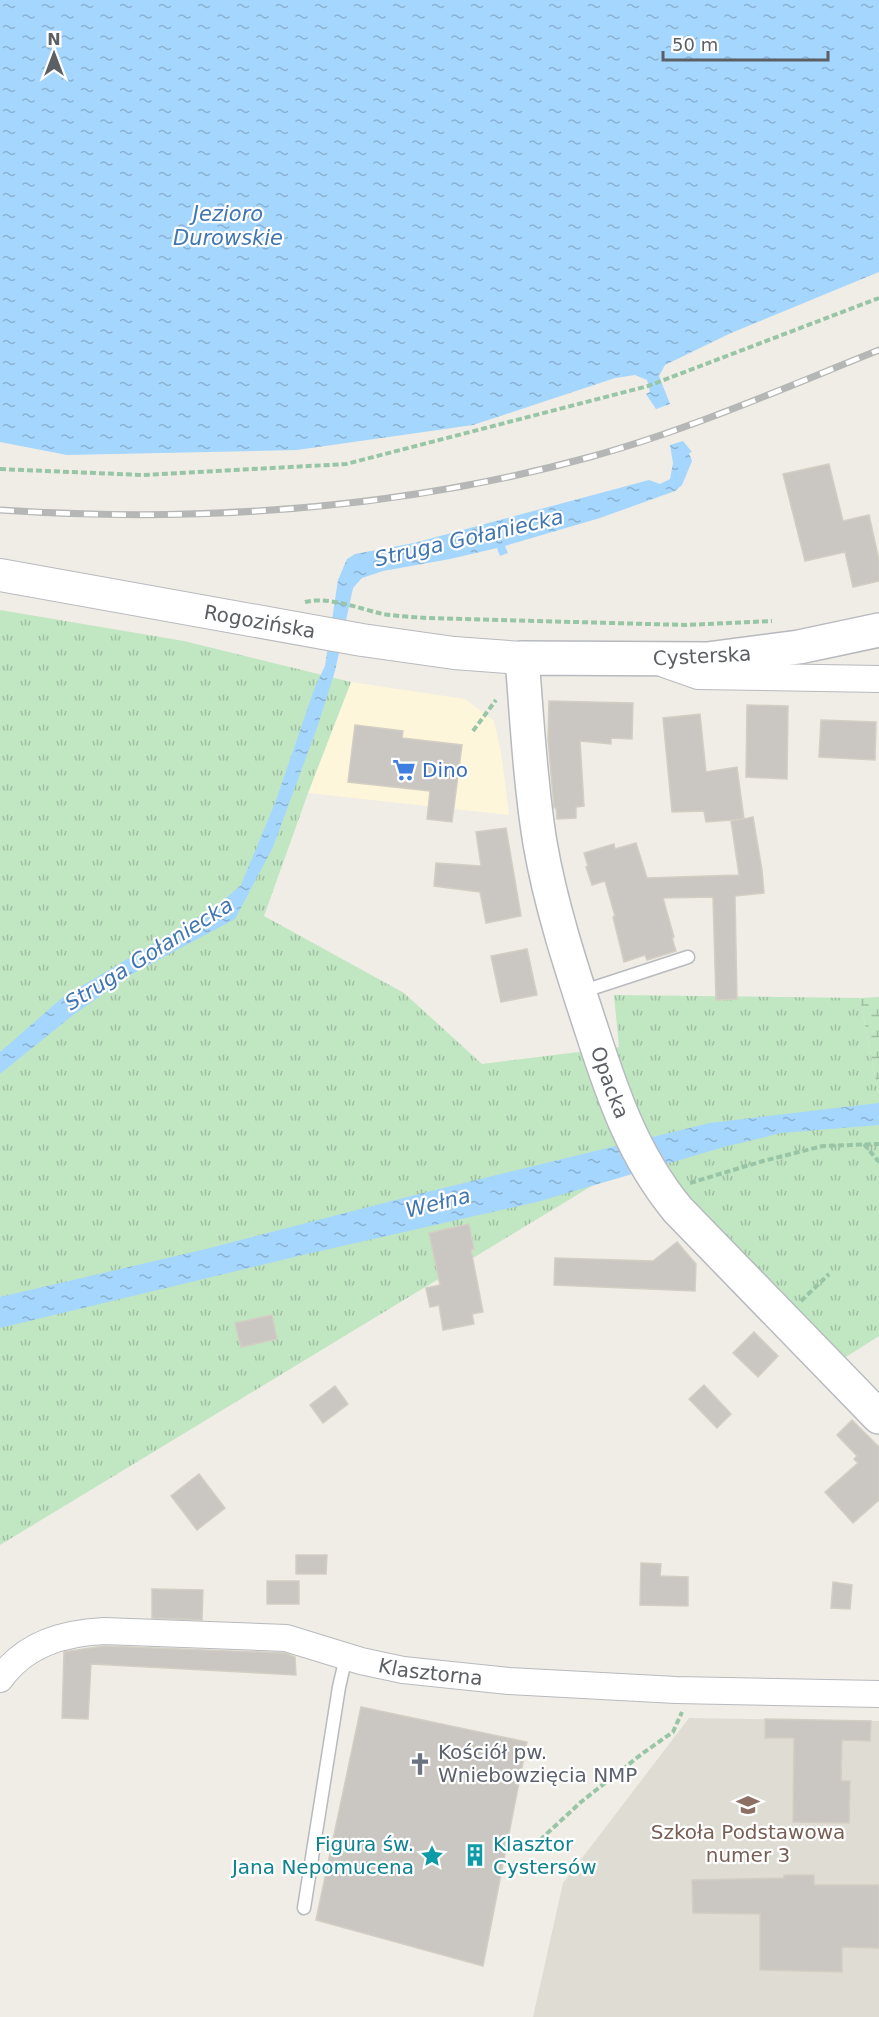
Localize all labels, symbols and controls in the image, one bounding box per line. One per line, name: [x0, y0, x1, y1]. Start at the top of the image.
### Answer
north arrow: [24, 24, 84, 84]
scale bar: [663, 24, 828, 62]
text: N: [47, 30, 61, 49]
text: 50 m: [672, 34, 718, 55]
water label: Jezioro Durowskie: [173, 202, 283, 250]
water label: Struga Gołaniecka: [372, 505, 566, 571]
street label: Rogozińska: [202, 600, 318, 643]
street label: Cysterska: [652, 641, 752, 671]
supermarket icon: Dino: [391, 757, 417, 783]
place label: Dino: [422, 758, 468, 782]
water label: Struga Gołaniecka: [61, 893, 237, 1015]
street label: Opacka: [586, 1043, 634, 1122]
water label: Wełna: [403, 1183, 473, 1223]
street label: Klasztorna: [376, 1653, 484, 1690]
place label: Kościół pw. Wniebowzięcia NMP: [438, 1740, 637, 1787]
church icon: Kościół pw. Wniebowzięcia NMP: [407, 1751, 433, 1777]
school or university icon: Szkoła Podstawowa numer 3: [735, 1792, 761, 1818]
place label: Szkoła Podstawowa numer 3: [651, 1820, 845, 1867]
place label: Figura św. Jana Nepomucena: [230, 1832, 414, 1879]
place label: Klasztor Cystersów: [493, 1832, 597, 1879]
building icon: Klasztor Cystersów: [462, 1842, 488, 1868]
place icon: Figura św. Jana Nepomucena: [419, 1843, 445, 1869]

